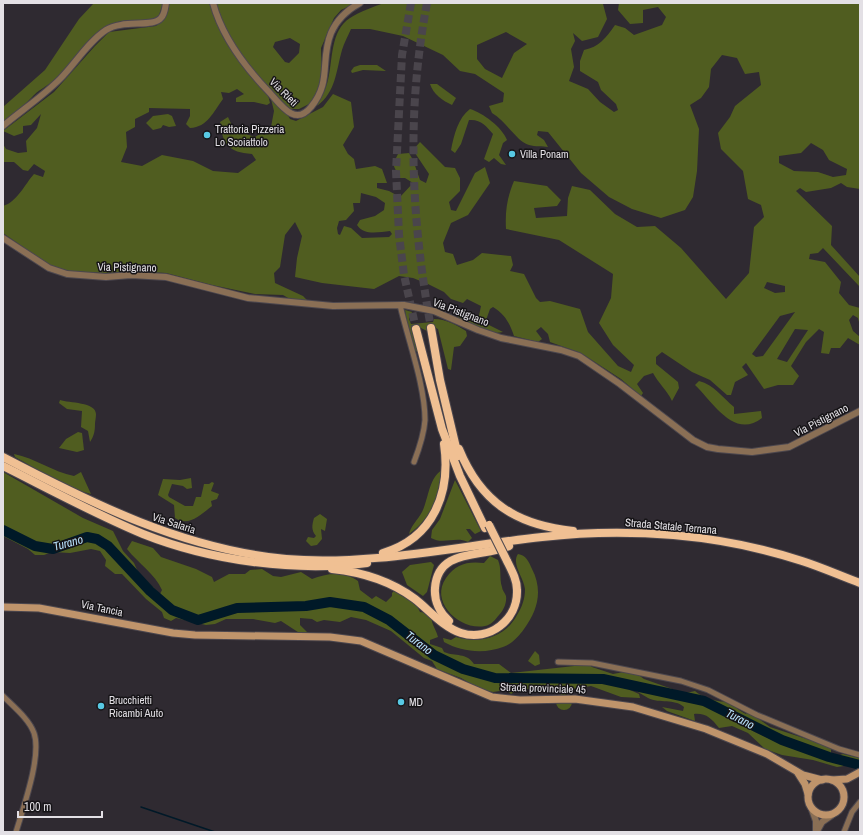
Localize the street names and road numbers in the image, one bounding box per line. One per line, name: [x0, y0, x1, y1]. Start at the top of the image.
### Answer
street label: Via Rieti: [267, 75, 301, 109]
street label: Via Pistignano: [97, 259, 157, 275]
street label: Via Pistignano: [431, 295, 491, 329]
street label: Via Pistignano: [792, 400, 850, 440]
street label: Via Salaria: [151, 509, 197, 537]
street label: Strada Statale Ternana: [625, 515, 717, 537]
street label: Via Tancia: [80, 597, 124, 619]
street label: Strada provinciale 45: [500, 680, 586, 696]

